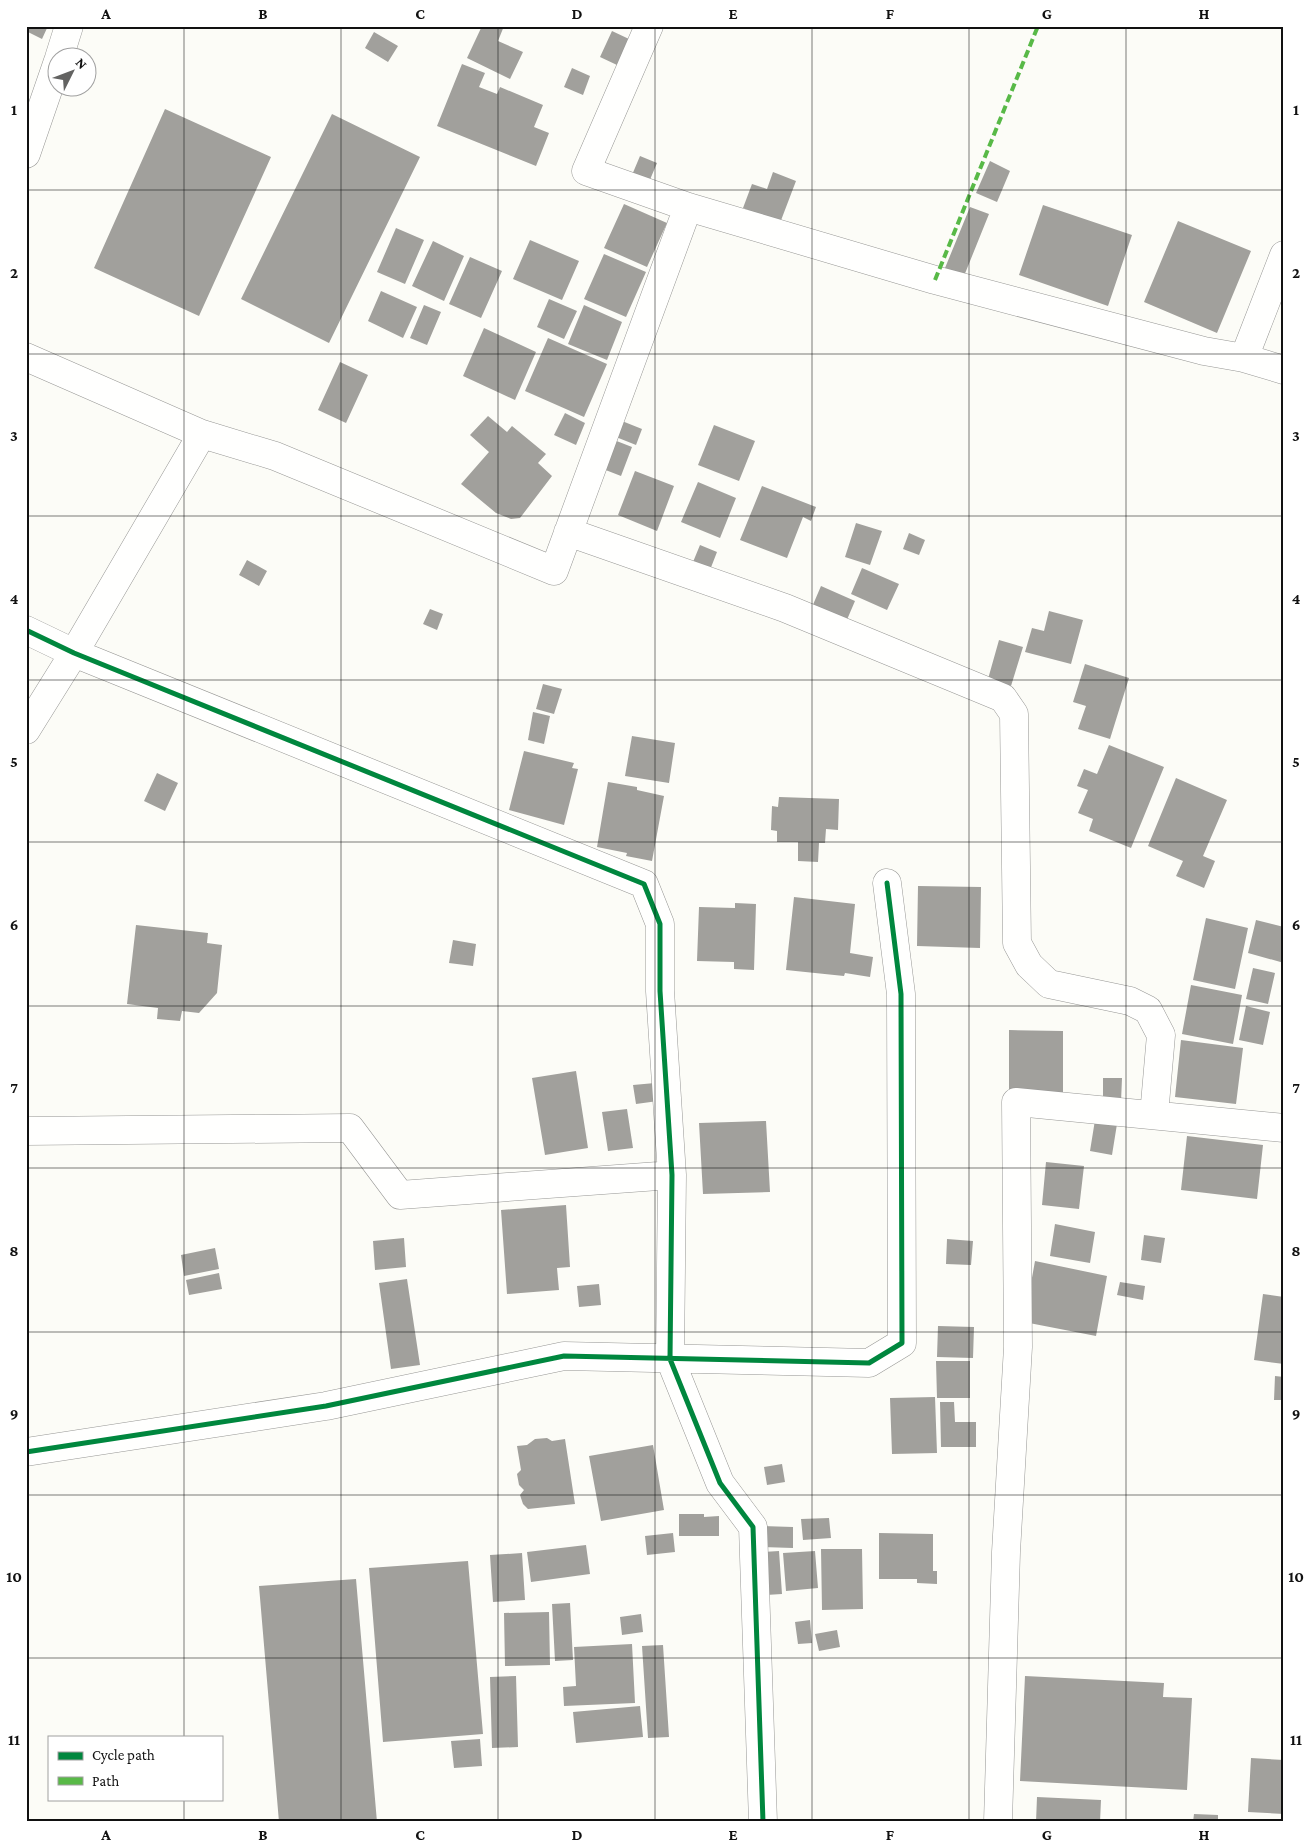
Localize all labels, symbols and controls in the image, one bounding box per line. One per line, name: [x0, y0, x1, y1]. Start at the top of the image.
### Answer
text: A: [100, 5, 111, 22]
text: B: [258, 5, 268, 22]
text: C: [415, 5, 425, 22]
text: D: [571, 5, 583, 22]
text: E: [728, 5, 738, 22]
text: F: [886, 5, 895, 22]
text: G: [1042, 5, 1052, 22]
text: H: [1199, 5, 1210, 22]
north arrow: [48, 48, 98, 98]
text: N: [73, 54, 91, 73]
text: 1: [11, 101, 17, 118]
text: 1: [1293, 101, 1299, 118]
text: 2: [10, 264, 18, 281]
text: 2: [1292, 264, 1300, 281]
text: 3: [10, 427, 18, 444]
text: 3: [1292, 427, 1300, 444]
text: 4: [10, 590, 19, 607]
text: 4: [1292, 590, 1301, 607]
text: 5: [10, 753, 18, 770]
text: 5: [1292, 753, 1300, 770]
text: 6: [10, 916, 18, 933]
text: 6: [1292, 916, 1300, 933]
text: 7: [10, 1079, 18, 1096]
text: 7: [1292, 1079, 1300, 1096]
text: 8: [9, 1242, 19, 1259]
text: 8: [1291, 1242, 1301, 1259]
text: 9: [10, 1405, 18, 1422]
text: 9: [1292, 1405, 1300, 1422]
text: 10: [6, 1568, 22, 1585]
text: 10: [1288, 1568, 1304, 1585]
text: 11: [8, 1731, 20, 1748]
text: 11: [1290, 1731, 1302, 1748]
legend: [48, 1736, 222, 1800]
text: Cycle path: [92, 1747, 155, 1764]
text: Path: [92, 1773, 119, 1789]
text: A: [100, 1826, 111, 1843]
text: B: [258, 1826, 268, 1843]
text: C: [415, 1826, 425, 1843]
text: D: [571, 1826, 583, 1843]
text: E: [728, 1826, 738, 1843]
text: F: [886, 1826, 895, 1843]
text: G: [1042, 1826, 1052, 1843]
text: H: [1199, 1826, 1210, 1843]

